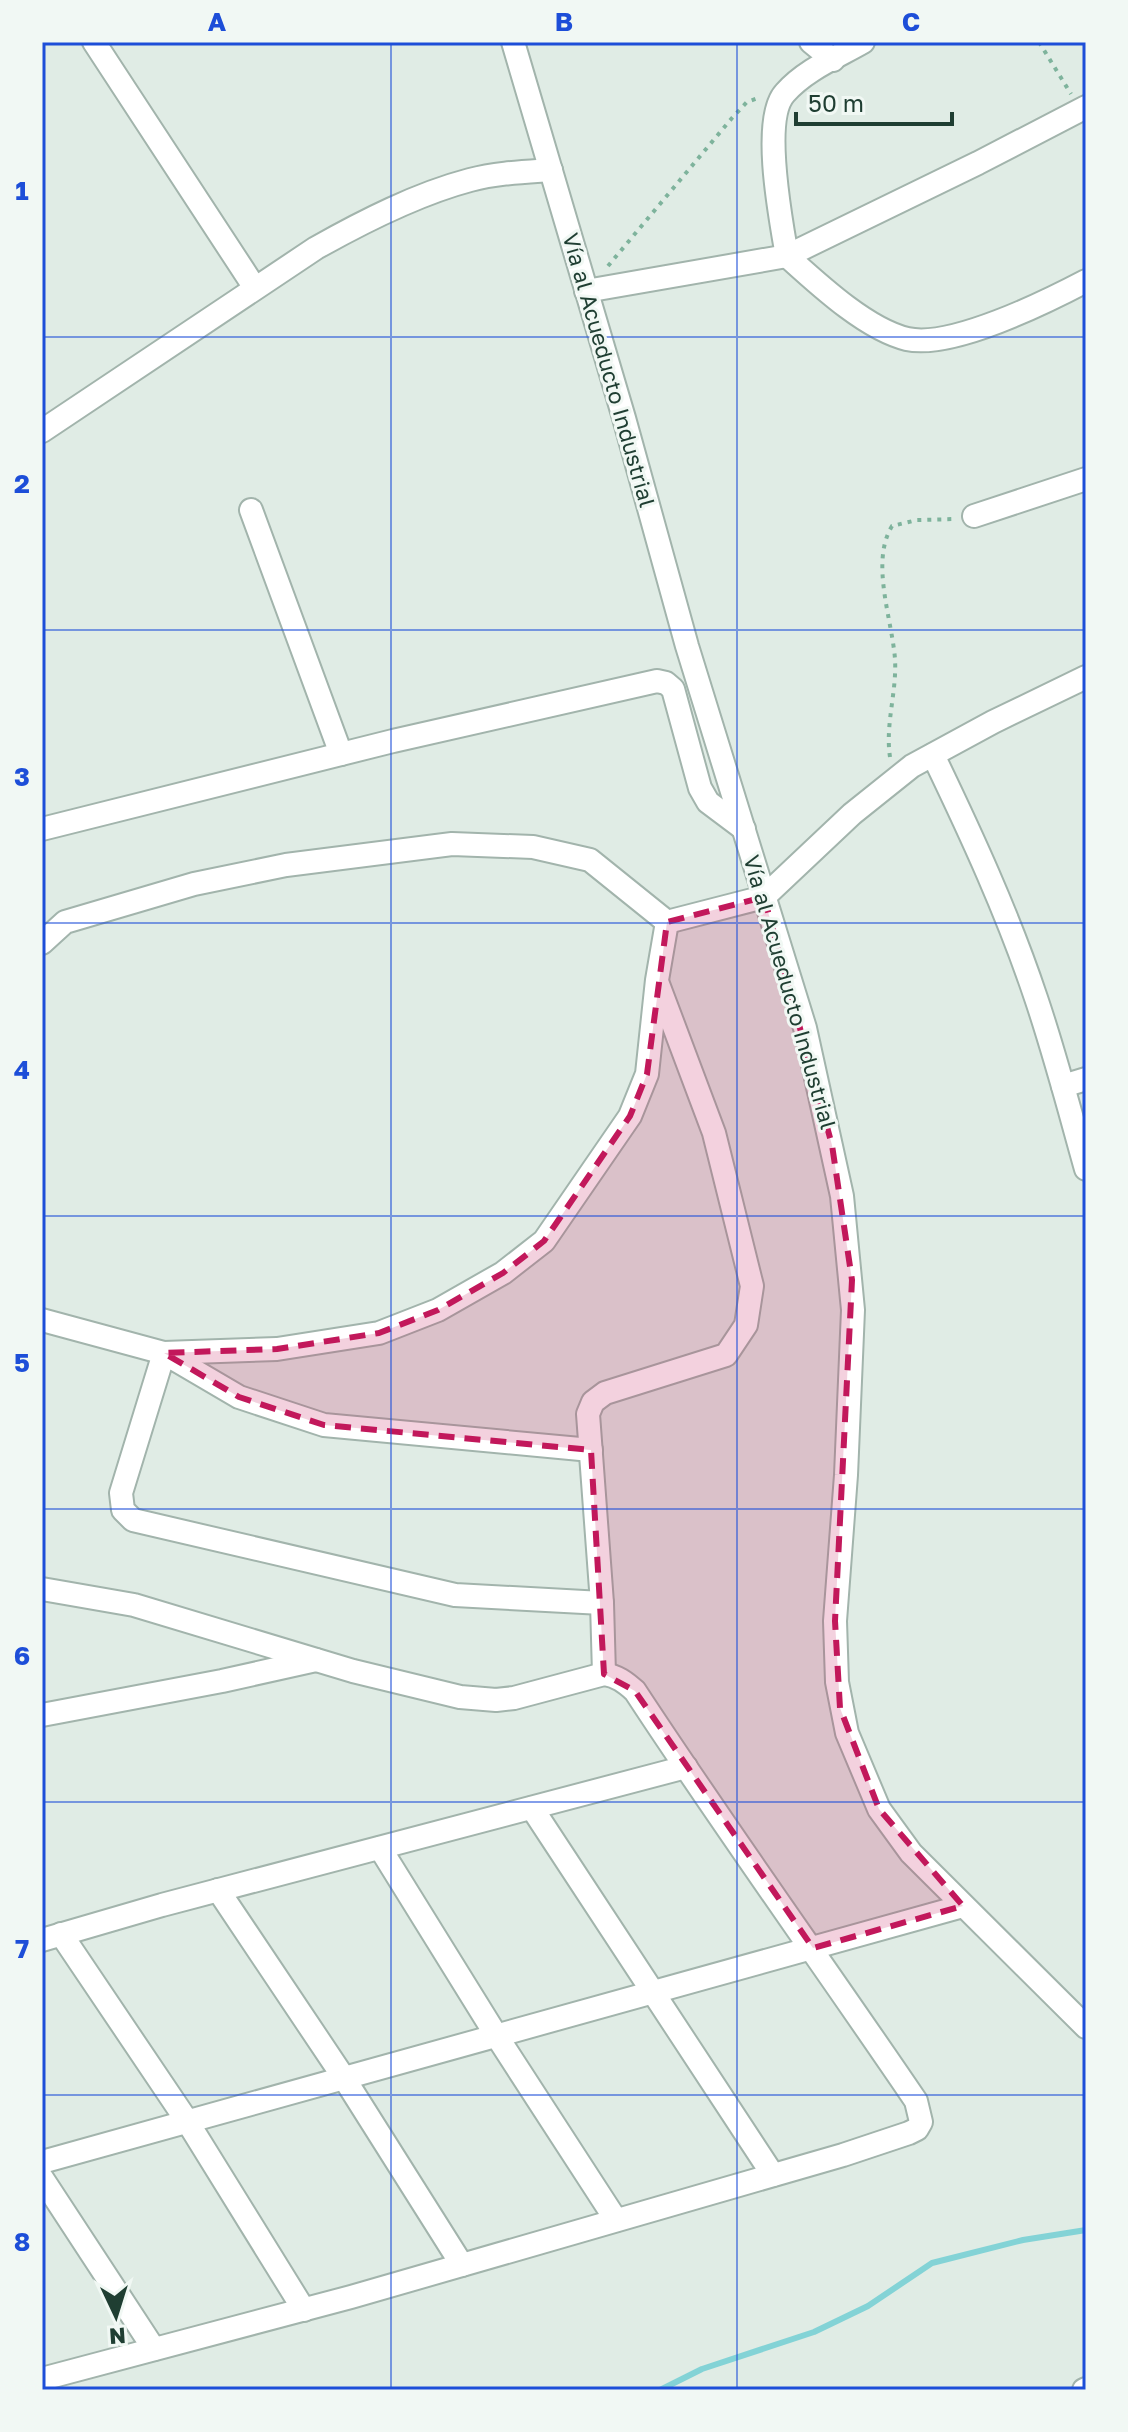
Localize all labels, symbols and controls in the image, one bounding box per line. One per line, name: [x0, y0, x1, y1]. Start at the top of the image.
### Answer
text: A: [208, 6, 227, 37]
text: B: [555, 6, 573, 37]
text: C: [902, 6, 920, 37]
scale bar: [796, 76, 952, 126]
text: 50 m: [808, 88, 864, 117]
text: 1: [15, 175, 29, 206]
street label: Vía al Acueducto Industrial: [557, 230, 662, 510]
text: 2: [14, 468, 30, 499]
text: 3: [14, 761, 30, 792]
street label: Vía al Acueducto Industrial: [738, 852, 843, 1132]
text: 4: [14, 1054, 30, 1085]
text: 5: [14, 1347, 30, 1378]
text: 6: [14, 1640, 30, 1671]
text: 7: [15, 1933, 29, 1964]
text: 8: [14, 2226, 30, 2257]
north arrow: [76, 2276, 156, 2356]
text: N: [108, 2322, 127, 2351]

